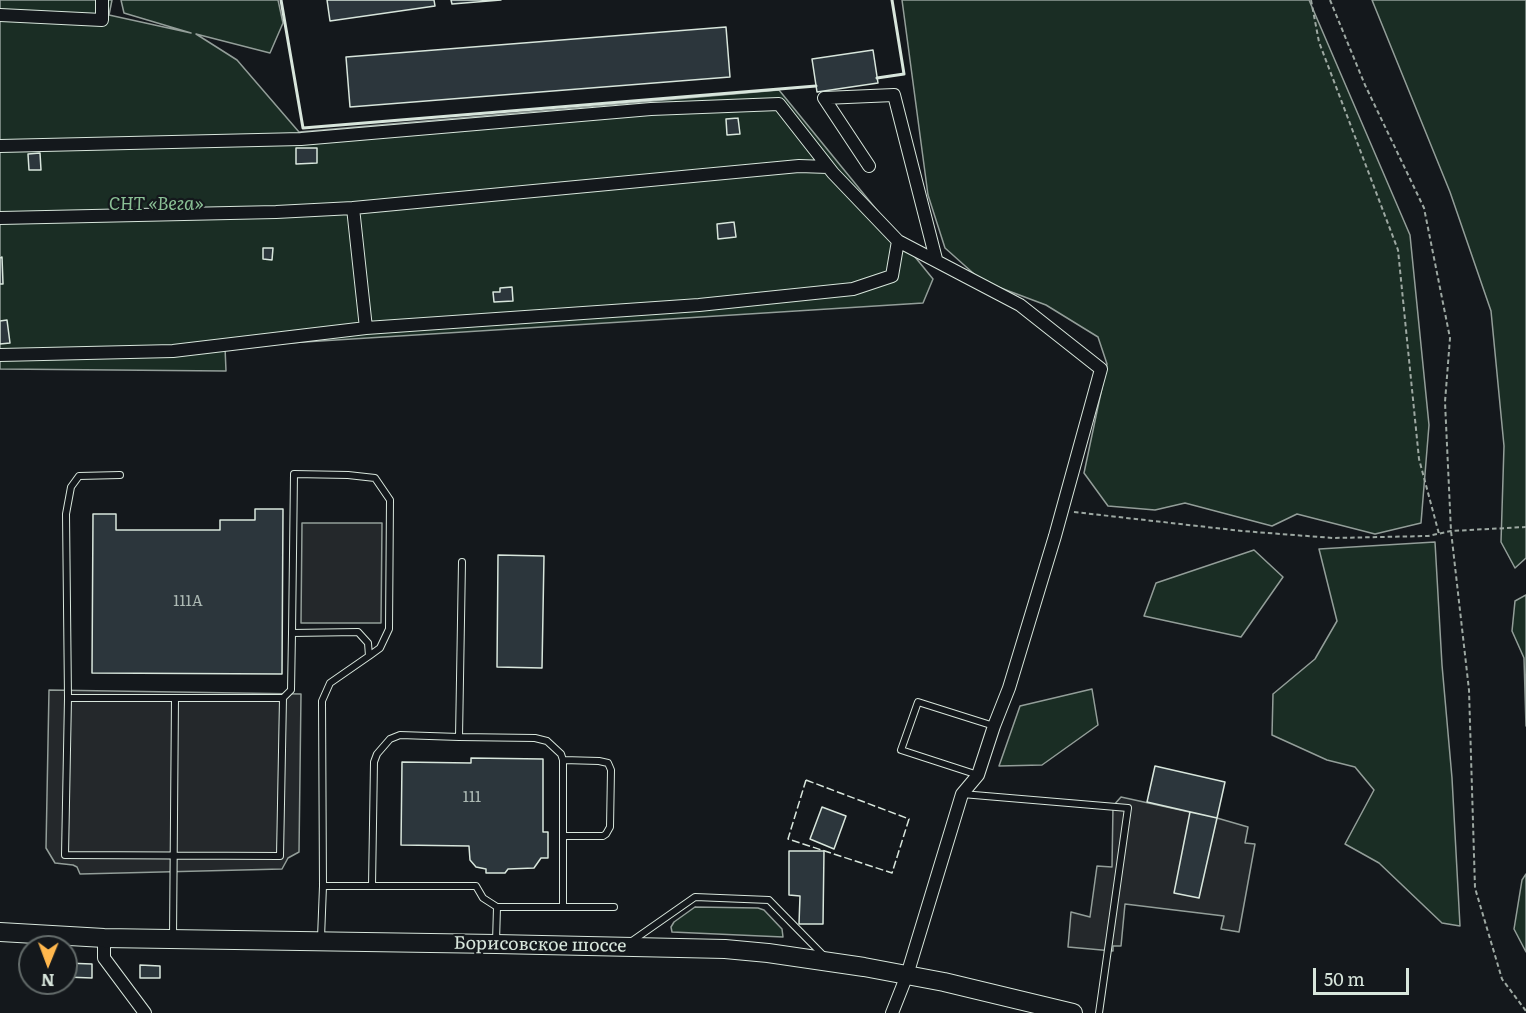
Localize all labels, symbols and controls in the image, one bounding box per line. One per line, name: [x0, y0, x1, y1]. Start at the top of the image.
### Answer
park label: СНТ «Вега»: [109, 194, 203, 216]
house number: 111А: [173, 593, 203, 611]
house number: 111: [463, 789, 481, 807]
street label: Борисовское шоссе: [453, 933, 627, 957]
north arrow: [18, 935, 78, 995]
scale bar: [1316, 956, 1412, 994]
text: 50 m: [1324, 965, 1365, 992]
text: N: [41, 969, 55, 993]

